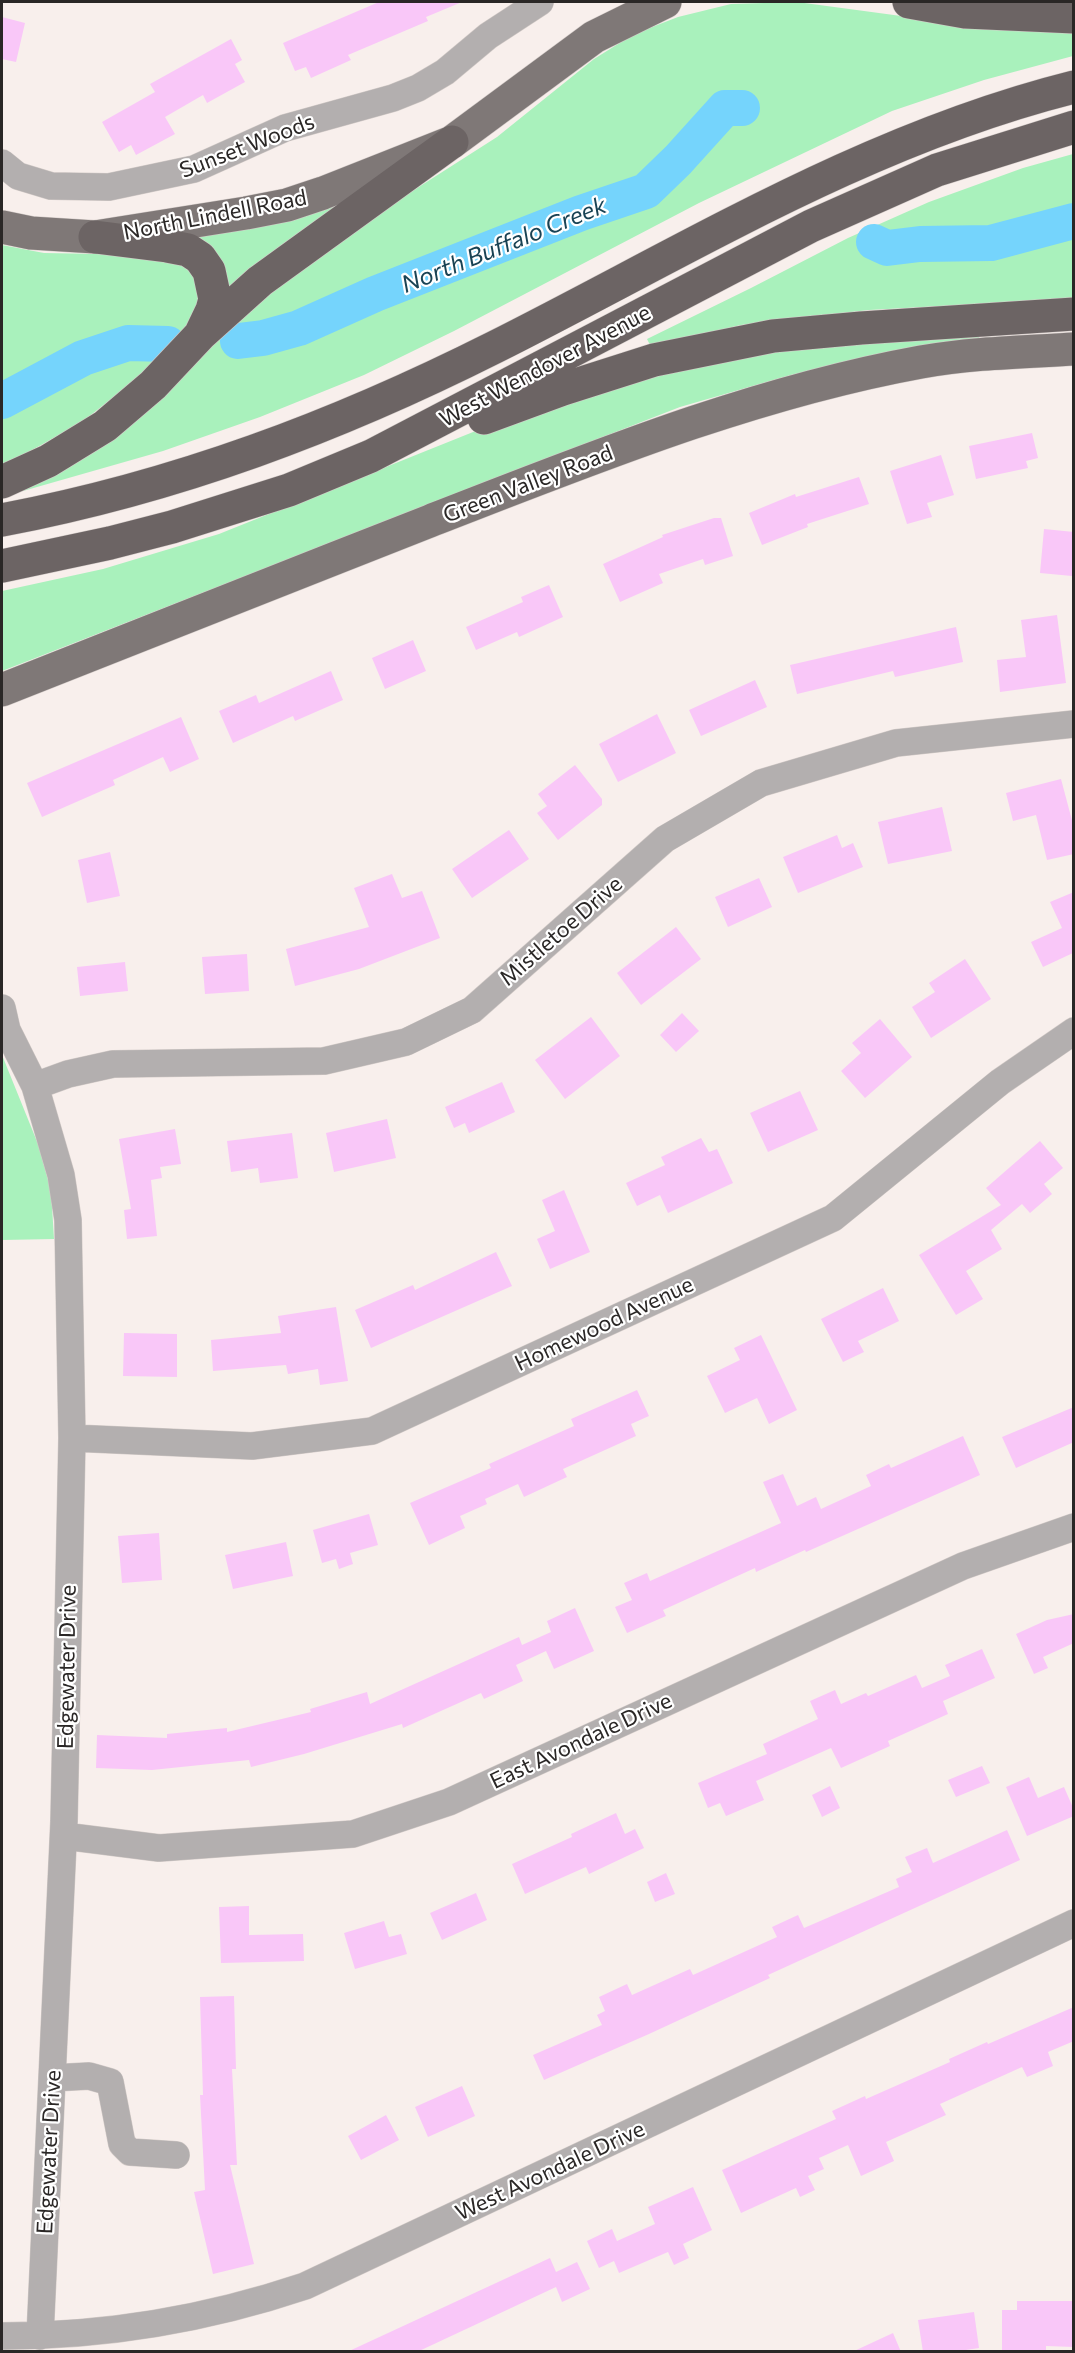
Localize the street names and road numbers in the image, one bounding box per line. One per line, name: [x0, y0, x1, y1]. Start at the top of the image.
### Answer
street label: Sunset Woods: [176, 108, 318, 184]
street label: North Lindell Road: [121, 184, 309, 246]
street label: West Wendover Avenue: [435, 299, 655, 433]
street label: Green Valley Road: [439, 440, 617, 528]
street label: Mistletoe Drive: [494, 871, 628, 991]
street label: Homewood Avenue: [511, 1271, 697, 1377]
street label: Edgewater Drive: [52, 1585, 82, 1749]
street label: East Avondale Drive: [486, 1687, 676, 1795]
street label: Edgewater Drive: [32, 2069, 66, 2235]
street label: West Avondale Drive: [451, 2116, 649, 2226]

